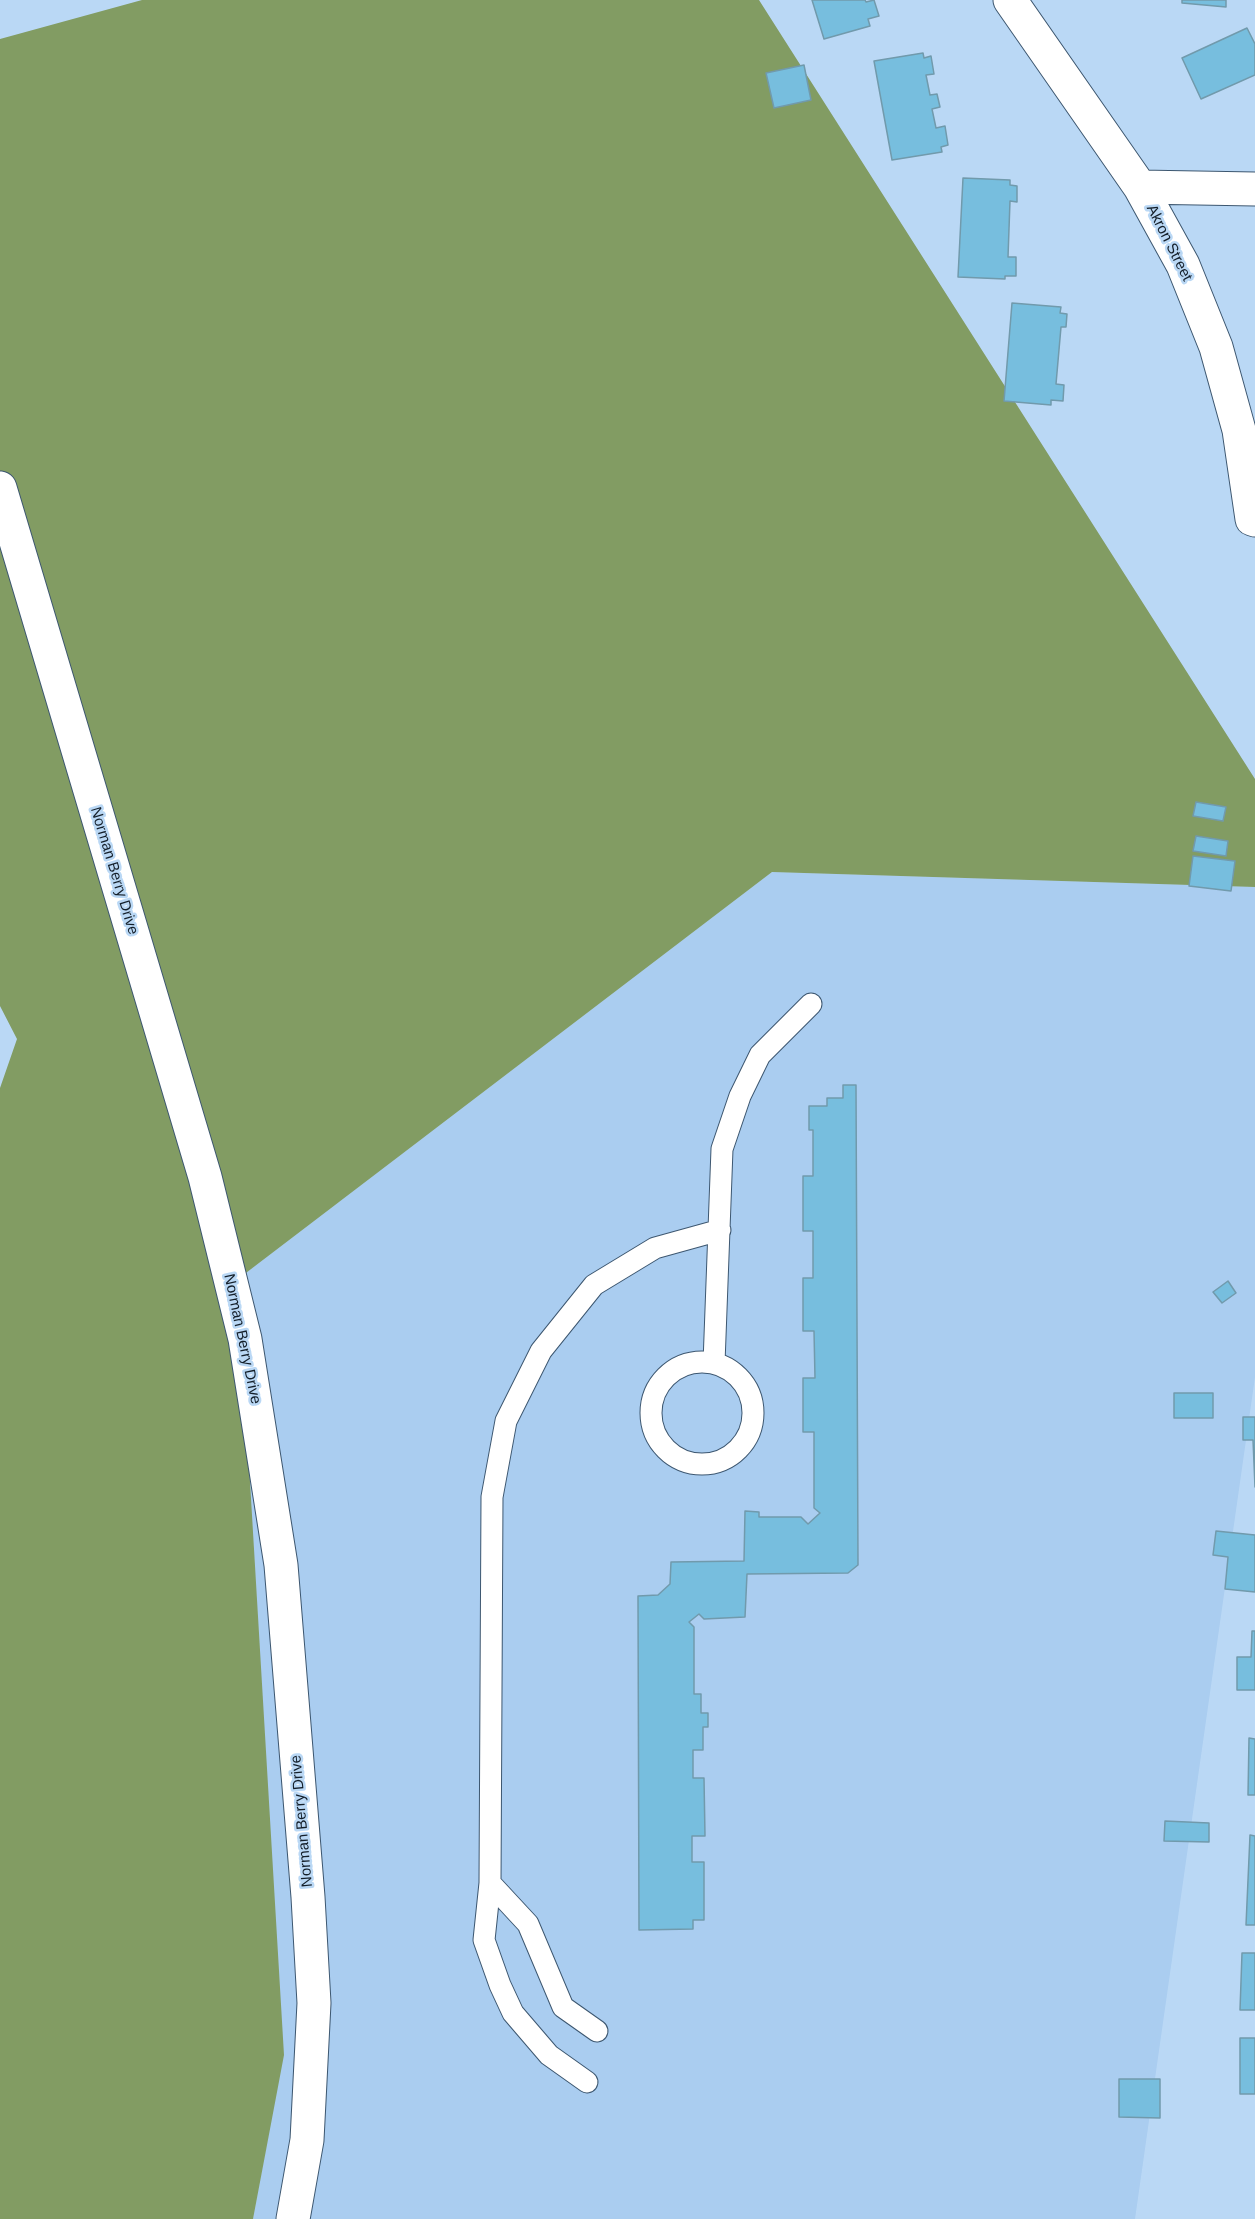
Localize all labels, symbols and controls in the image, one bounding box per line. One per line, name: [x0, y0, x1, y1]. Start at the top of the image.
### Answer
street label: Akron Street: [1142, 202, 1196, 284]
street label: Norman Berry Drive: [86, 805, 142, 937]
street label: Norman Berry Drive: [219, 1272, 265, 1406]
street label: Norman Berry Drive: [287, 1754, 317, 1888]

